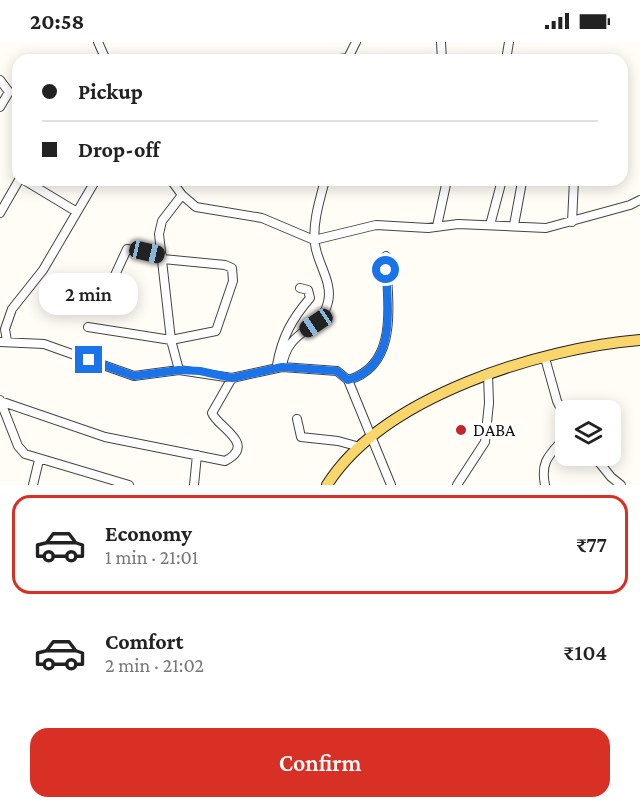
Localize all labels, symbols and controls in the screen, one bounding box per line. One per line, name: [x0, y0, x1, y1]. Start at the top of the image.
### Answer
text: 20:58: [30, 9, 84, 34]
text: Pickup: [78, 79, 143, 104]
text: Drop-off: [78, 137, 160, 162]
car: [127, 239, 167, 265]
route start: [372, 256, 399, 283]
callout: 2 min: [40, 273, 138, 315]
text: 2 min: [65, 283, 112, 305]
car: [296, 305, 336, 341]
route end: [75, 346, 102, 373]
map controls: [555, 400, 621, 466]
button: layers: [555, 400, 621, 466]
place label: DABA: [473, 420, 516, 440]
marker: DABA: [454, 423, 468, 437]
icon: car: [33, 518, 87, 572]
text: Economy: [105, 521, 192, 546]
text: ₹77: [576, 532, 607, 557]
text: 1 min · 21:01: [105, 546, 198, 568]
icon: car: [33, 626, 87, 680]
text: Comfort: [105, 629, 183, 654]
text: ₹104: [563, 640, 607, 665]
text: 2 min · 21:02: [105, 654, 204, 676]
button: Confirm: [30, 728, 610, 797]

